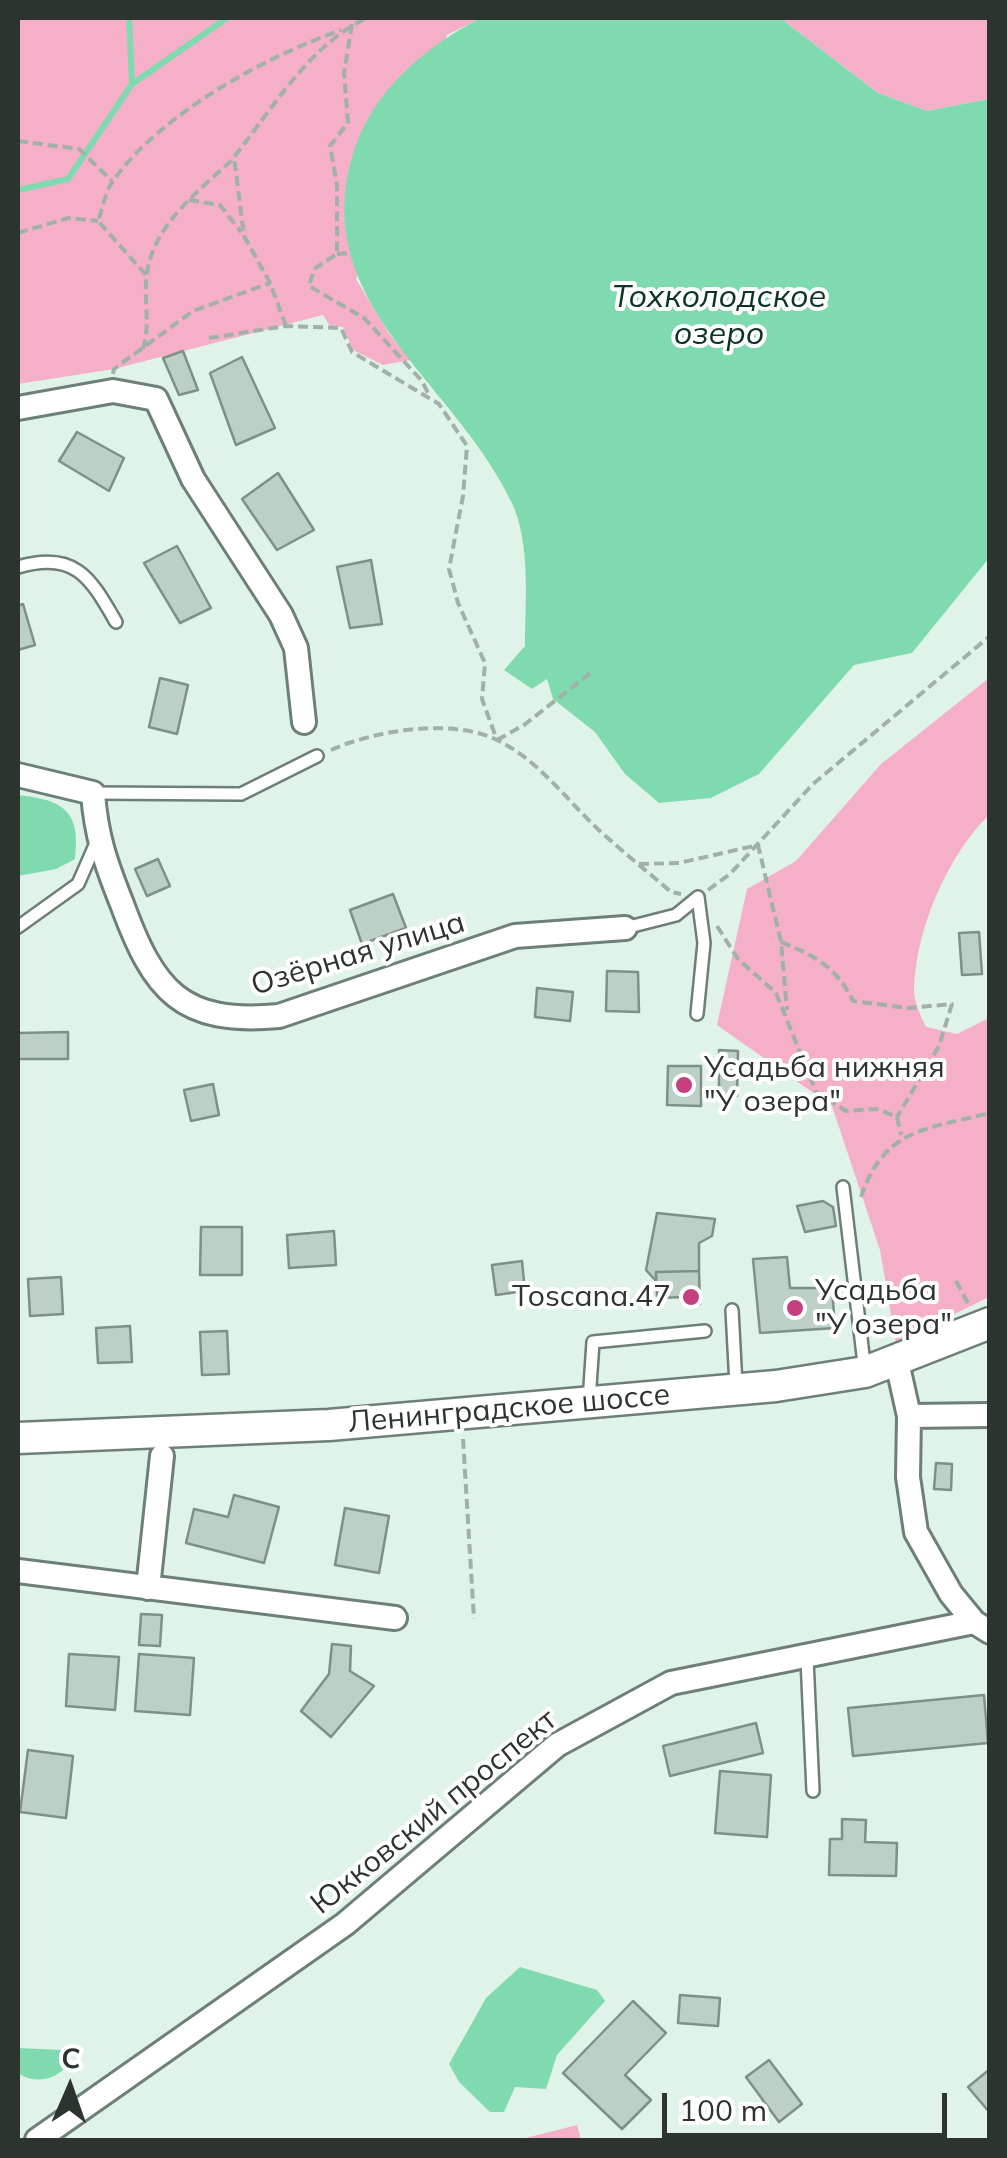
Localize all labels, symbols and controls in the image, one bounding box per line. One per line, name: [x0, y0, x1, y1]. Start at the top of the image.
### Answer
water label: Тохколодское озеро: [612, 278, 826, 353]
street label: Озёрная улица: [247, 904, 469, 1004]
place label: Усадьба нижняя "У озера": [704, 1050, 945, 1120]
marker: Усадьба нижняя "У озера": [673, 1074, 695, 1096]
place label: Усадьба "У озера": [815, 1273, 952, 1344]
place label: Toscana.47: [512, 1279, 671, 1315]
marker: Toscana.47: [680, 1286, 702, 1308]
marker: Усадьба "У озера": [784, 1297, 806, 1319]
street label: Ленинградское шоссе: [346, 1377, 672, 1441]
street label: Юкковский проспект: [304, 1702, 564, 1922]
north arrow: [20, 2038, 120, 2138]
text: С: [61, 2040, 81, 2075]
scale bar: [667, 2073, 952, 2135]
text: 100 m: [679, 2091, 767, 2129]

